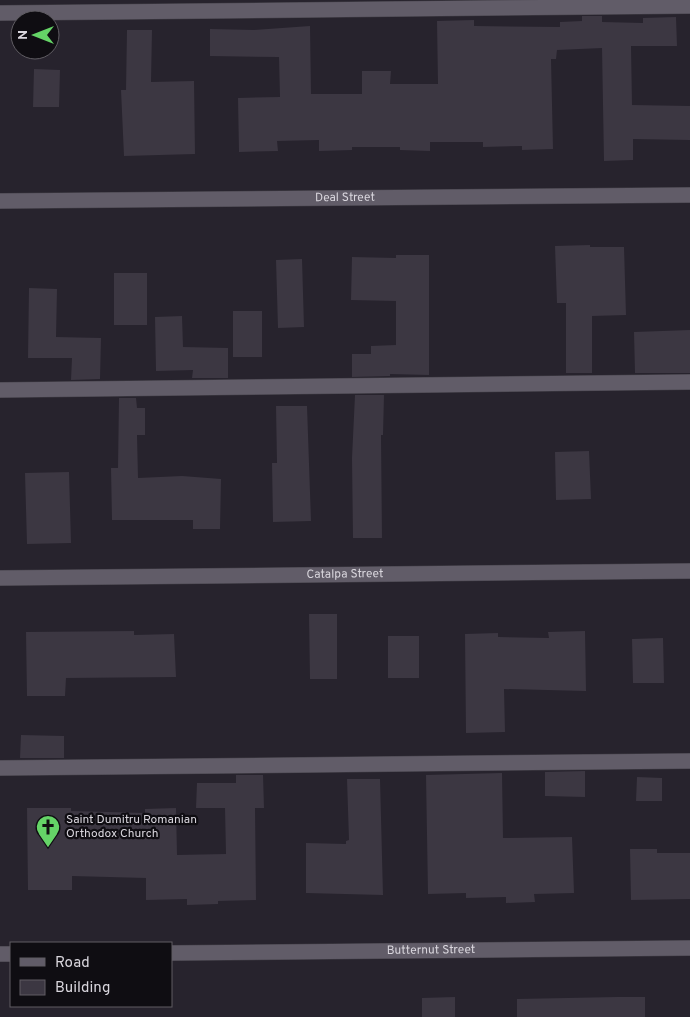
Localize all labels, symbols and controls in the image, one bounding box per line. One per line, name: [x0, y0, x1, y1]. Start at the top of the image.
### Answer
north arrow: [10, 10, 60, 60]
text: N: [15, 30, 32, 40]
street label: Deal Street: [315, 190, 375, 206]
street label: Catalpa Street: [306, 566, 384, 583]
place label: Saint Dumitru Romanian Orthodox Church: [66, 812, 197, 842]
church icon: Saint Dumitru Romanian Orthodox Church: [35, 814, 61, 848]
legend: [10, 942, 172, 1007]
street label: Butternut Street: [387, 942, 475, 959]
text: Road: [55, 954, 90, 973]
text: Building: [55, 979, 110, 998]

